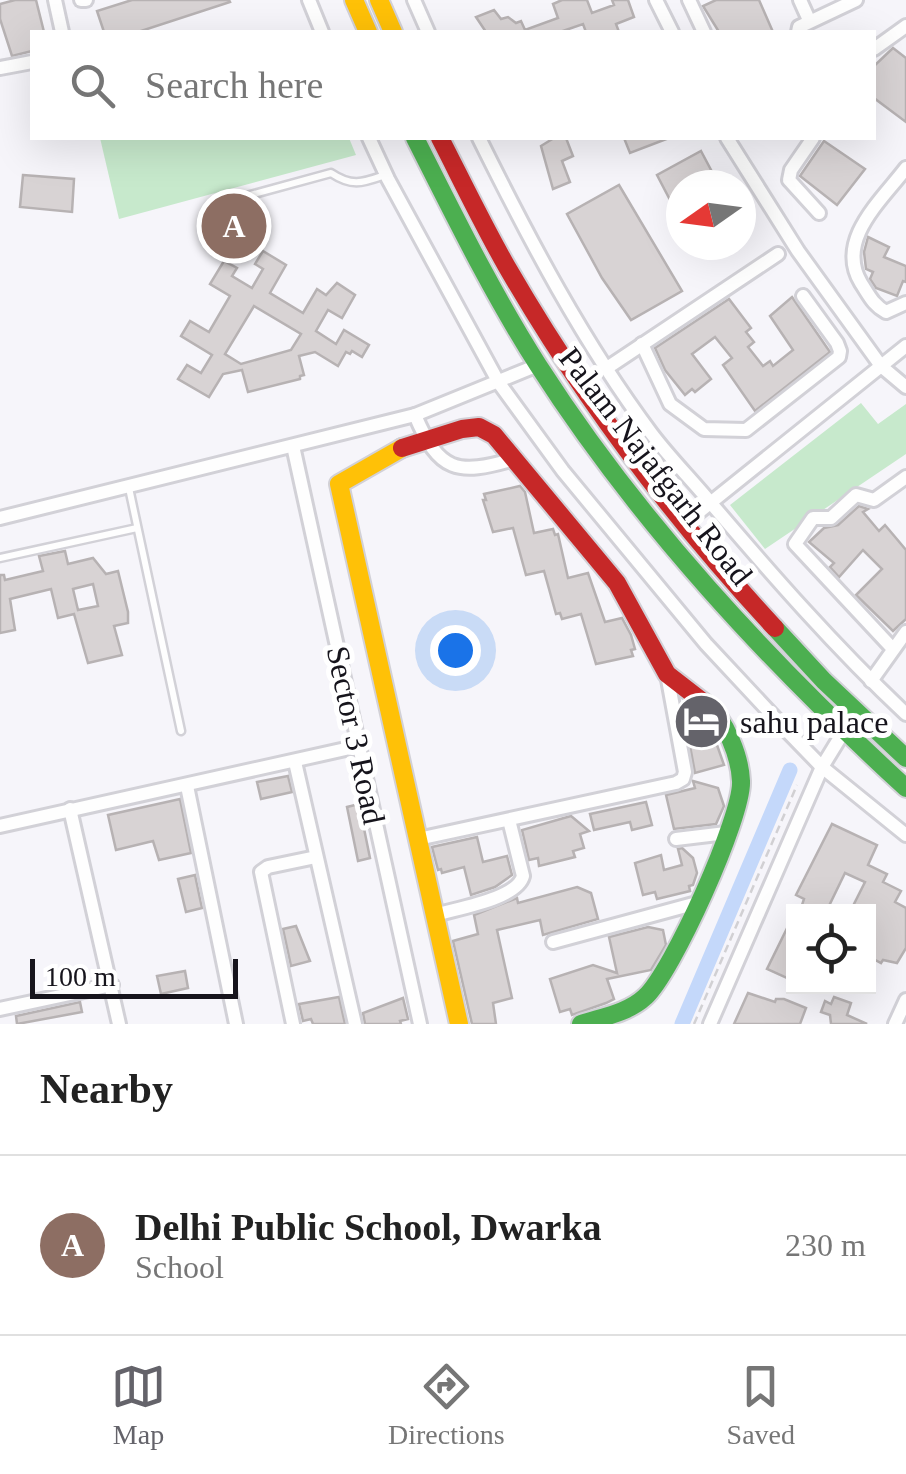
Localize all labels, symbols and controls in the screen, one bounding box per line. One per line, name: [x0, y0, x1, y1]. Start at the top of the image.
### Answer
search box: [30, 30, 876, 140]
icon: search: [65, 58, 120, 113]
text: Search here: [145, 64, 323, 106]
north arrow: [666, 170, 756, 260]
pin: A: [202, 188, 266, 264]
street label: Palam Najafgarh Road: [552, 340, 760, 592]
your location: [430, 625, 481, 676]
street label: Sector 3 Road: [320, 643, 392, 827]
hotel icon: sahu palace: [671, 692, 731, 752]
place label: sahu palace: [740, 704, 888, 740]
map controls: [786, 904, 876, 994]
button: locate: [786, 904, 876, 994]
scale bar: [30, 954, 238, 998]
text: 100 m: [45, 961, 116, 992]
text: Nearby: [40, 1066, 173, 1112]
text: Delhi Public School, Dwarka: [135, 1206, 602, 1248]
text: A: [61, 1227, 84, 1263]
text: 230 m: [785, 1227, 866, 1263]
text: School: [135, 1249, 224, 1285]
tab: Map: [111, 1359, 166, 1451]
tab: Directions: [388, 1359, 505, 1451]
tab: Saved: [727, 1359, 795, 1451]

